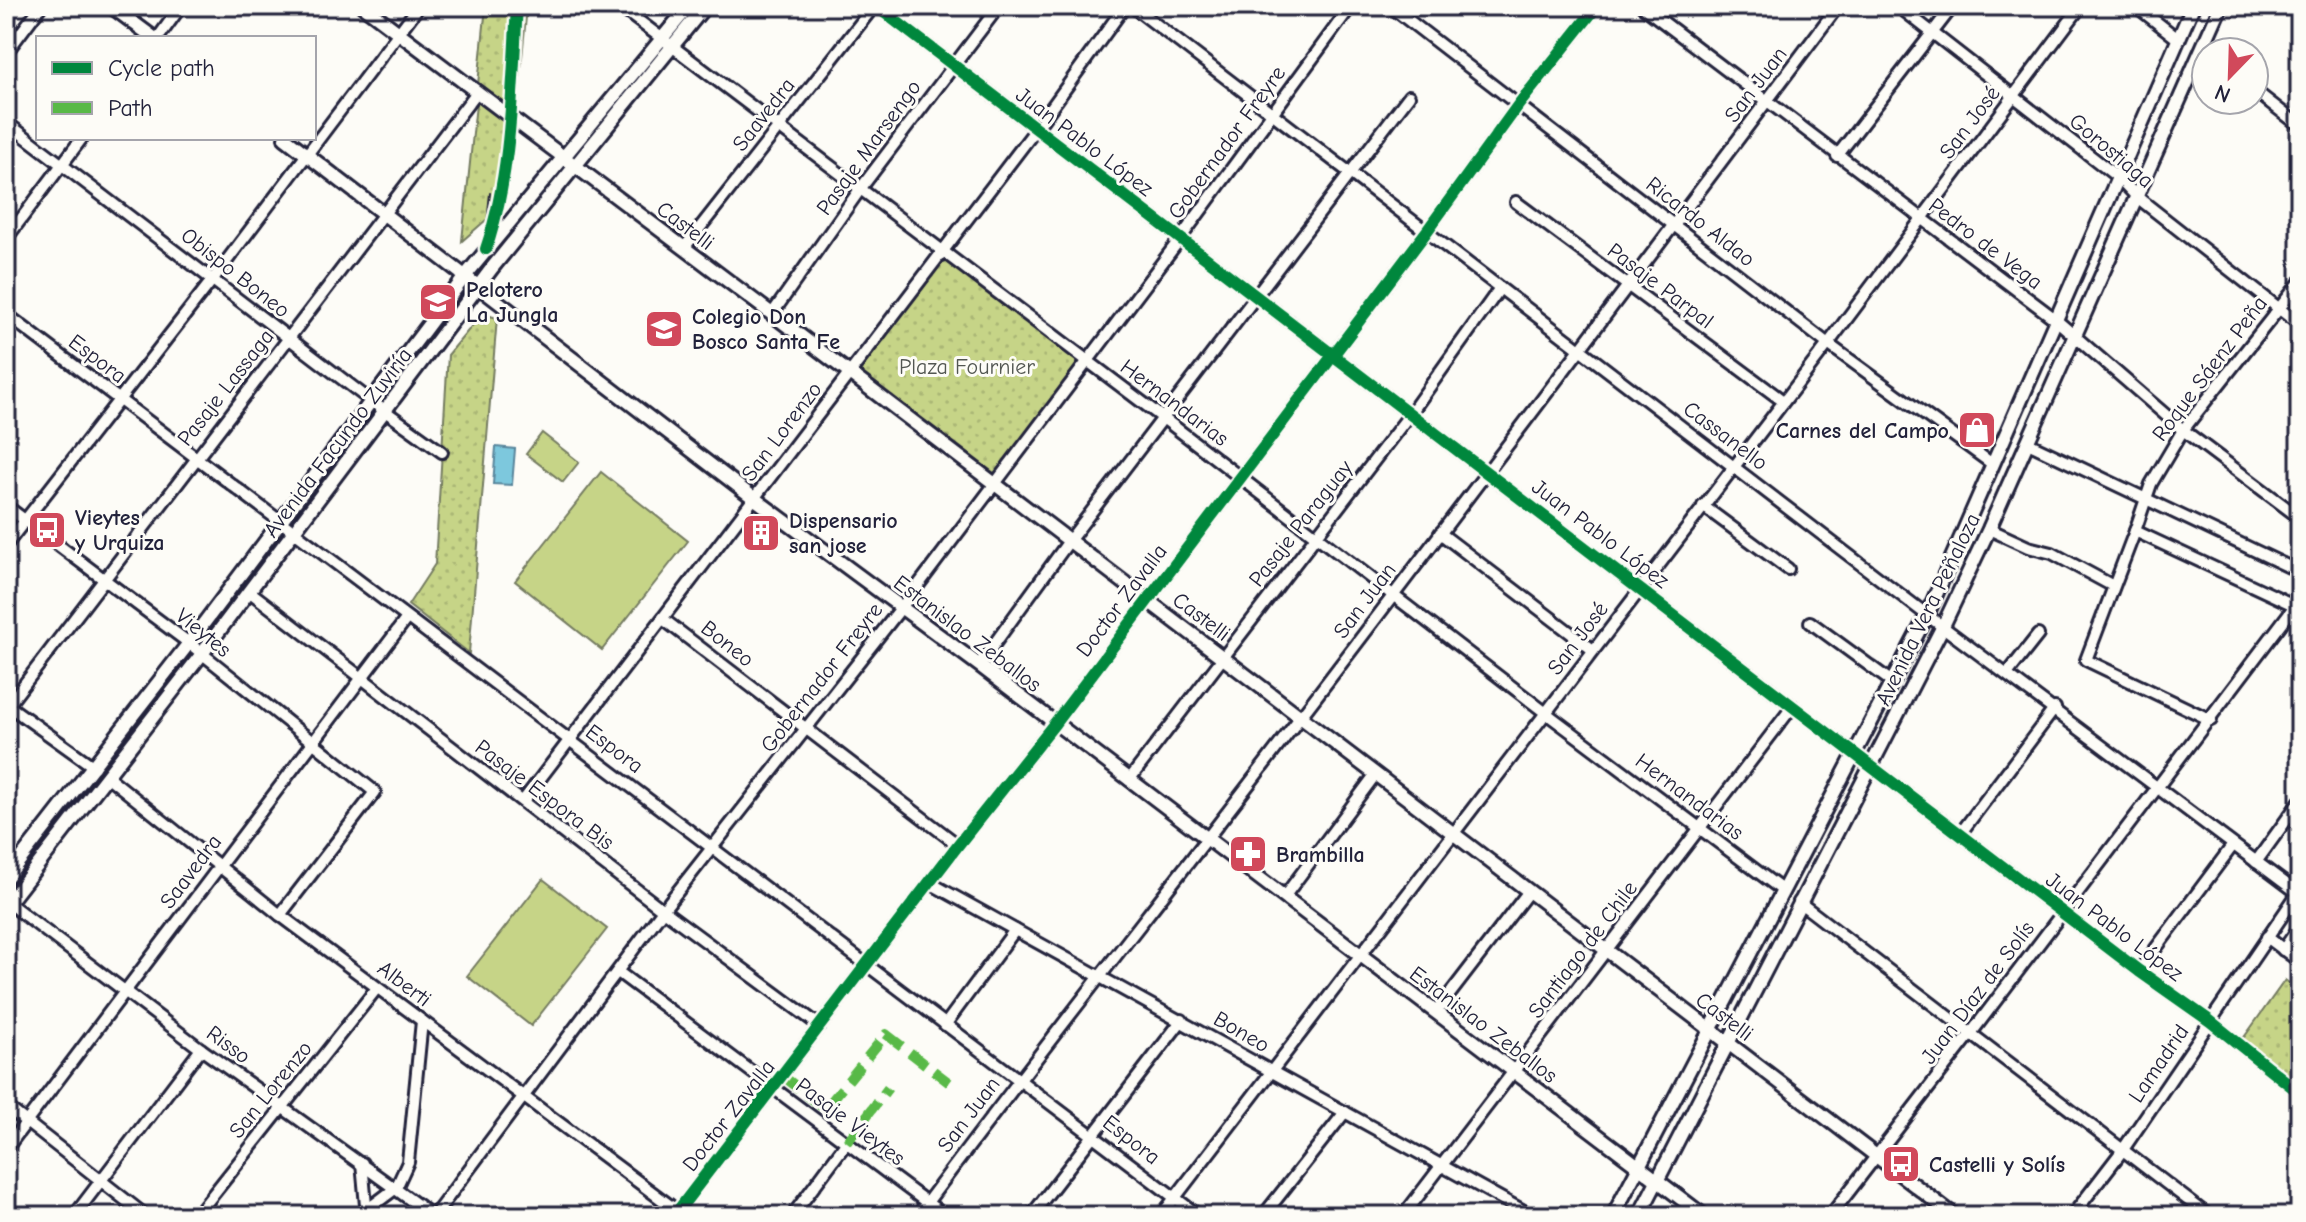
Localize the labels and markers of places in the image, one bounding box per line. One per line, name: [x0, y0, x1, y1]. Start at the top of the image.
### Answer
place label: Pelotero La Jungla: [466, 277, 558, 328]
school or university icon: Pelotero La Jungla: [417, 281, 459, 323]
place label: Colegio Don Bosco Santa Fe: [692, 304, 840, 355]
school or university icon: Colegio Don Bosco Santa Fe: [643, 308, 685, 350]
shop icon: Carnes del Campo: [1956, 409, 1998, 451]
place label: Carnes del Campo: [1776, 418, 1949, 444]
place label: Vieytes y Urquiza: [75, 505, 164, 556]
place label: Dispensario san jose: [789, 508, 898, 559]
bus stop icon: Vieytes y Urquiza: [26, 509, 68, 551]
building icon: Dispensario san jose: [740, 512, 782, 554]
pharmacy icon: Brambilla: [1227, 833, 1269, 875]
place label: Brambilla: [1276, 842, 1365, 868]
bus stop icon: Castelli y Solís: [1880, 1143, 1922, 1185]
place label: Castelli y Solís: [1929, 1152, 2065, 1178]

